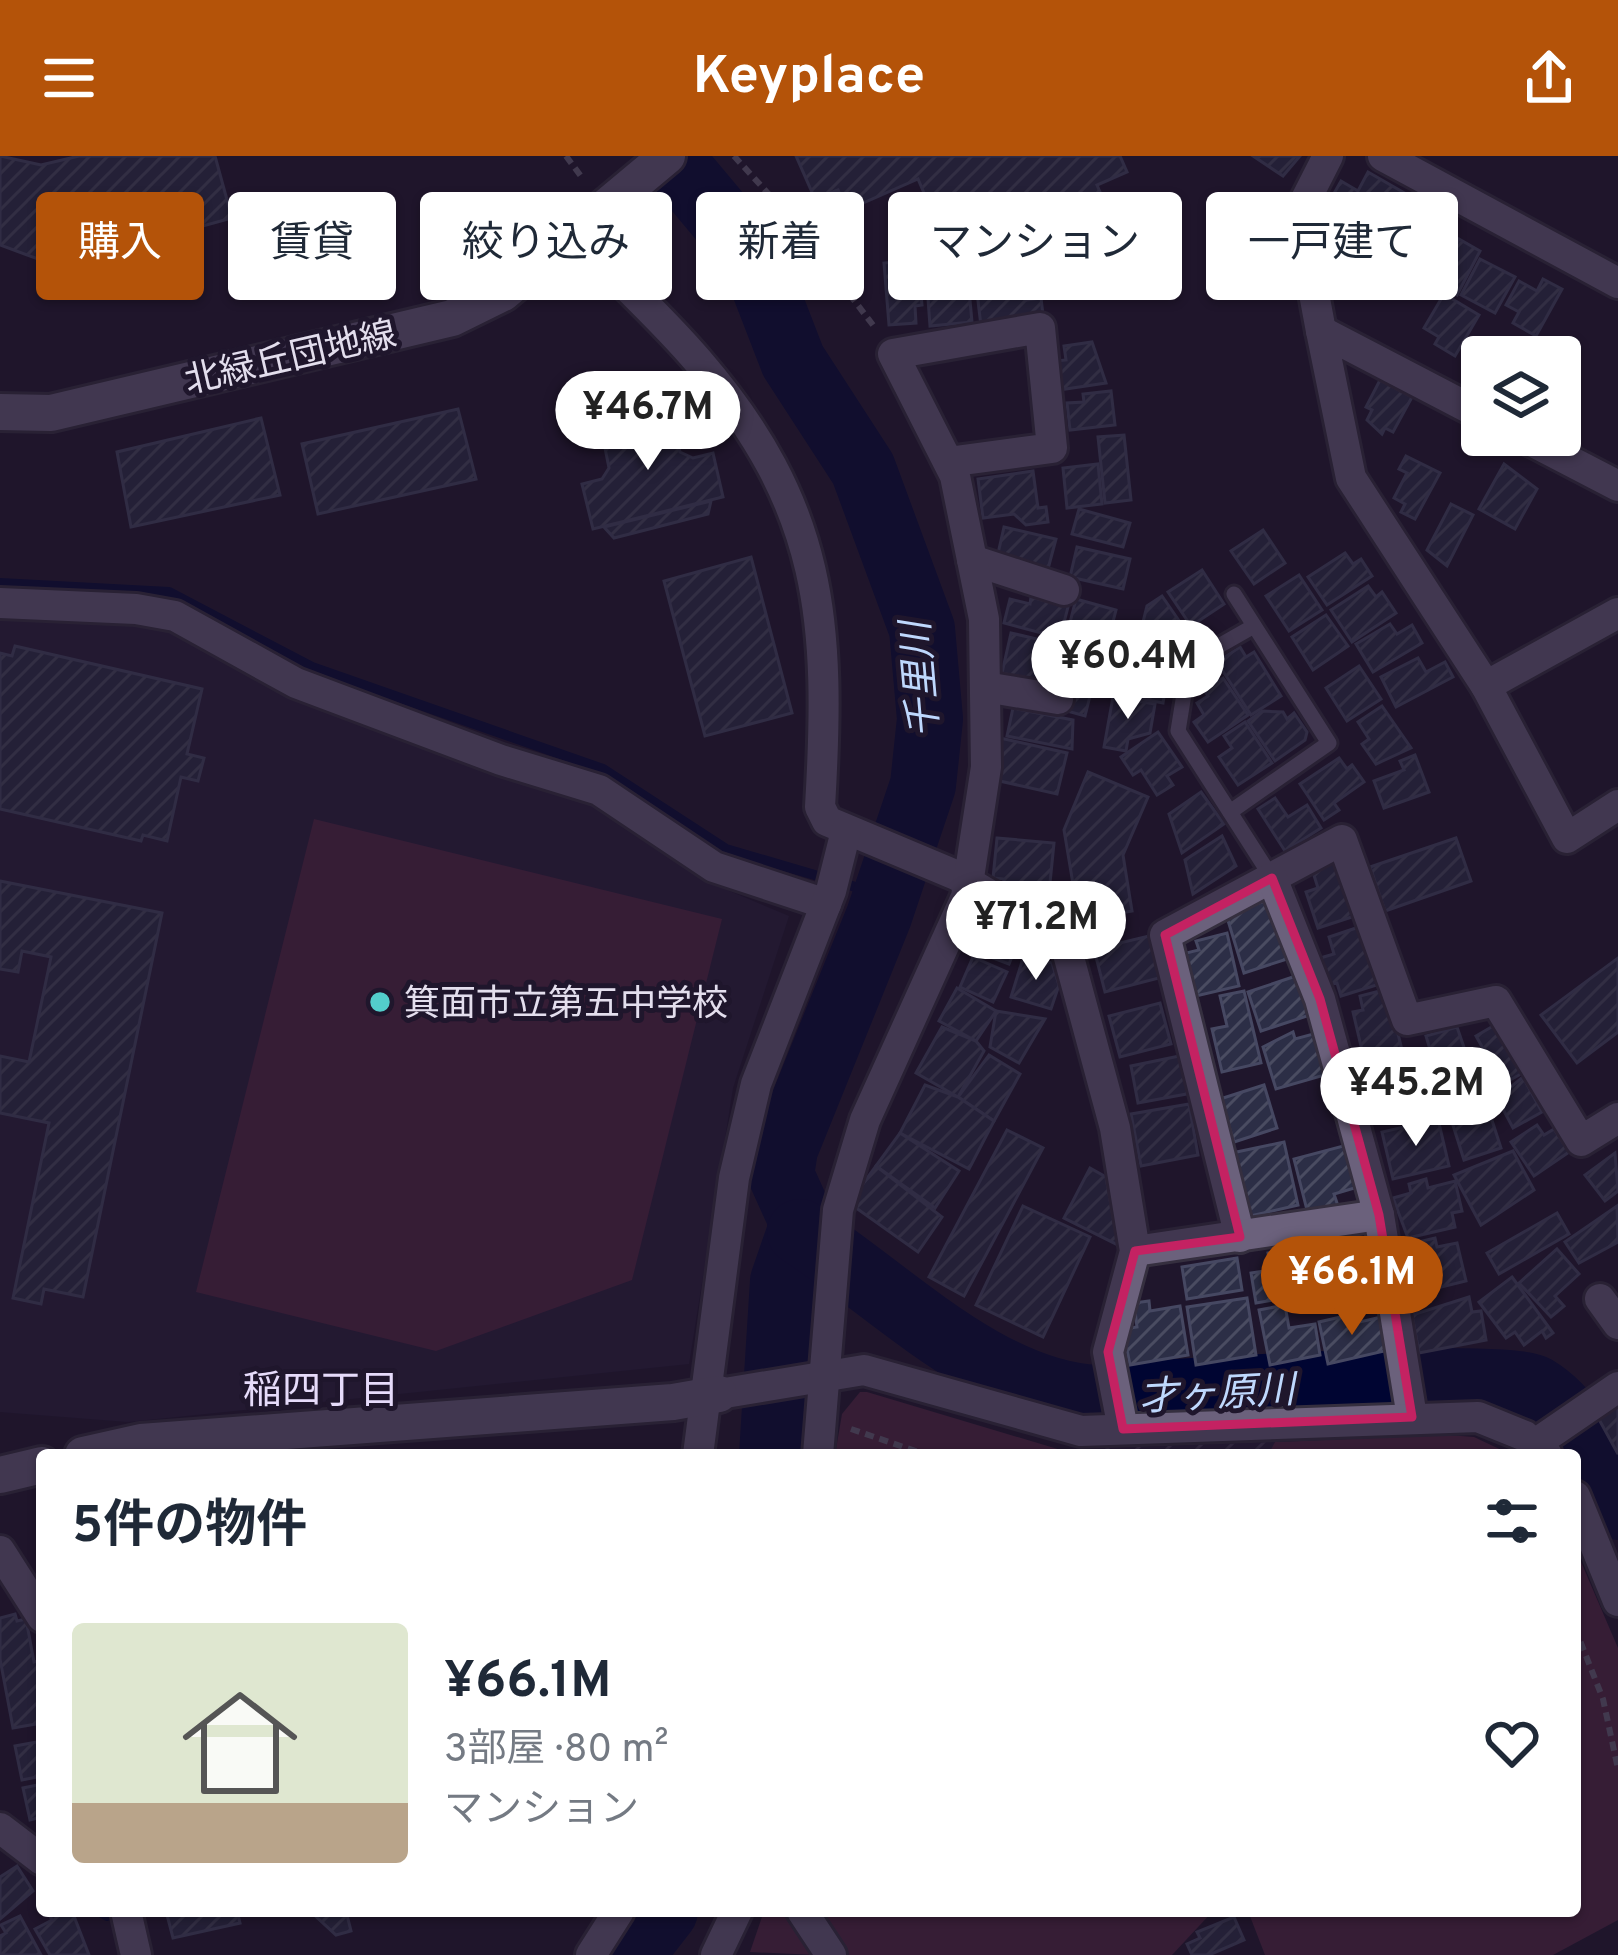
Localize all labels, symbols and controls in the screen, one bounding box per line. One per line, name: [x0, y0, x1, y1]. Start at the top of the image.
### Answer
text: Keyplace: [693, 44, 925, 113]
icon: menu: [36, 45, 102, 111]
icon: share: [1516, 45, 1582, 111]
chip: 購入: [36, 192, 204, 300]
chip: 賃貸: [228, 192, 396, 300]
chip: 絞り込み: [420, 192, 672, 300]
chip: 新着: [696, 192, 864, 300]
chip: マンション: [888, 192, 1182, 300]
chip: 一戸建て: [1206, 192, 1458, 300]
street label: 北緑丘団地線: [180, 313, 401, 407]
map controls: [1461, 336, 1581, 456]
button: layers: [1461, 336, 1581, 456]
pin: ¥46.7M: [550, 371, 746, 473]
text: ¥46.7M: [582, 385, 714, 434]
water label: 千里川: [894, 615, 953, 740]
pin: ¥60.4M: [1030, 620, 1226, 722]
text: ¥60.4M: [1058, 634, 1198, 683]
pin: ¥71.2M: [938, 881, 1134, 983]
text: ¥71.2M: [973, 895, 1099, 944]
place label: 箕面市立第五中学校: [404, 983, 728, 1029]
marker: 箕面市立第五中学校: [367, 989, 393, 1015]
pin: ¥45.2M: [1318, 1047, 1514, 1149]
text: ¥45.2M: [1347, 1061, 1485, 1110]
pin: ¥66.1M: [1254, 1236, 1450, 1338]
text: ¥66.1M: [1288, 1250, 1416, 1299]
water label: 才ヶ原川: [1138, 1368, 1300, 1425]
district label: 稲四丁目: [243, 1369, 399, 1418]
icon: filters: [1479, 1488, 1545, 1554]
text: 5件の物件: [72, 1496, 307, 1561]
text: ¥66.1M: [444, 1651, 612, 1716]
icon: home: [168, 1671, 312, 1815]
icon: heart: [1479, 1710, 1545, 1776]
text: 3部屋 · 80 m²: [444, 1727, 669, 1776]
text: マンション: [444, 1787, 639, 1836]

